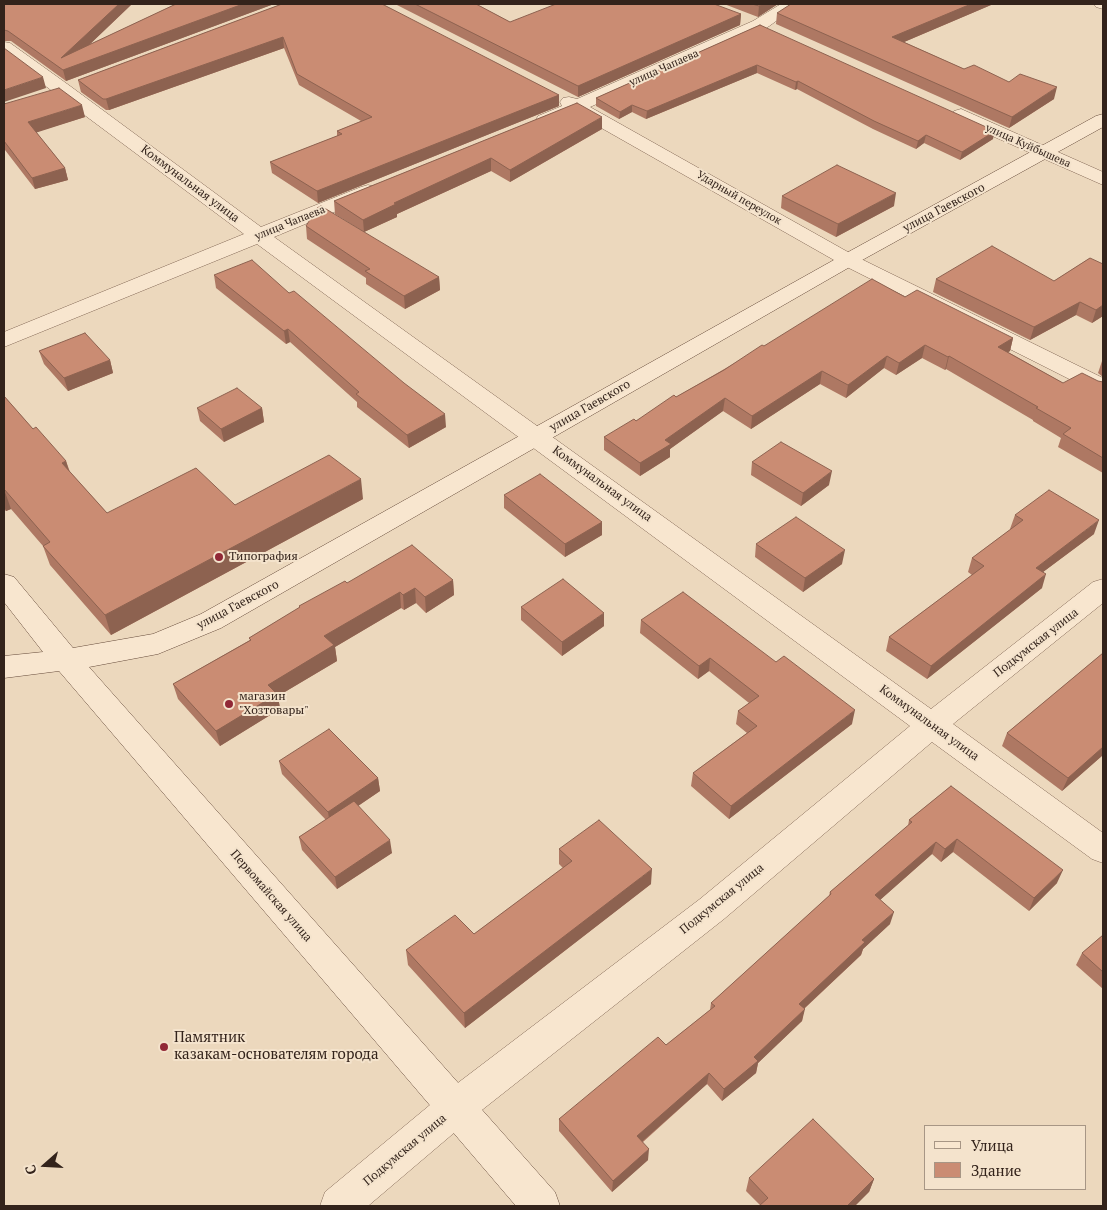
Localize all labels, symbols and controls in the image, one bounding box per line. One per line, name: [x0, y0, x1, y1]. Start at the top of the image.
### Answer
street label: улица Чапаева: [627, 47, 701, 89]
street label: улица Куйбышева: [983, 121, 1073, 171]
street label: Коммунальная улица: [138, 142, 242, 226]
street label: Ударный переулок: [694, 168, 784, 228]
street label: улица Гаевского: [901, 180, 987, 236]
street label: улица Чапаева: [253, 203, 327, 243]
street label: улица Гаевского: [547, 377, 633, 435]
street label: Коммунальная улица: [549, 443, 655, 525]
place label: Типография: [229, 550, 298, 564]
marker: Типография: [213, 551, 225, 563]
street label: улица Гаевского: [195, 577, 281, 633]
street label: Подкумская улица: [991, 605, 1081, 681]
street label: Коммунальная улица: [876, 682, 982, 764]
place label: магазин "Хозтовары": [239, 690, 309, 718]
marker: магазин "Хозтовары": [223, 698, 235, 710]
street label: Первомайская улица: [227, 847, 315, 945]
street label: Подкумская улица: [677, 861, 767, 937]
place label: Памятник казакам-основателям города: [174, 1029, 378, 1064]
marker: Памятник казакам-основателям города: [158, 1041, 170, 1053]
street label: Подкумская улица: [361, 1111, 449, 1189]
legend: [924, 1125, 1087, 1190]
text: Улица: [971, 1135, 1014, 1155]
north arrow: [20, 1140, 70, 1190]
text: Здание: [971, 1160, 1021, 1180]
text: С: [20, 1163, 41, 1177]

